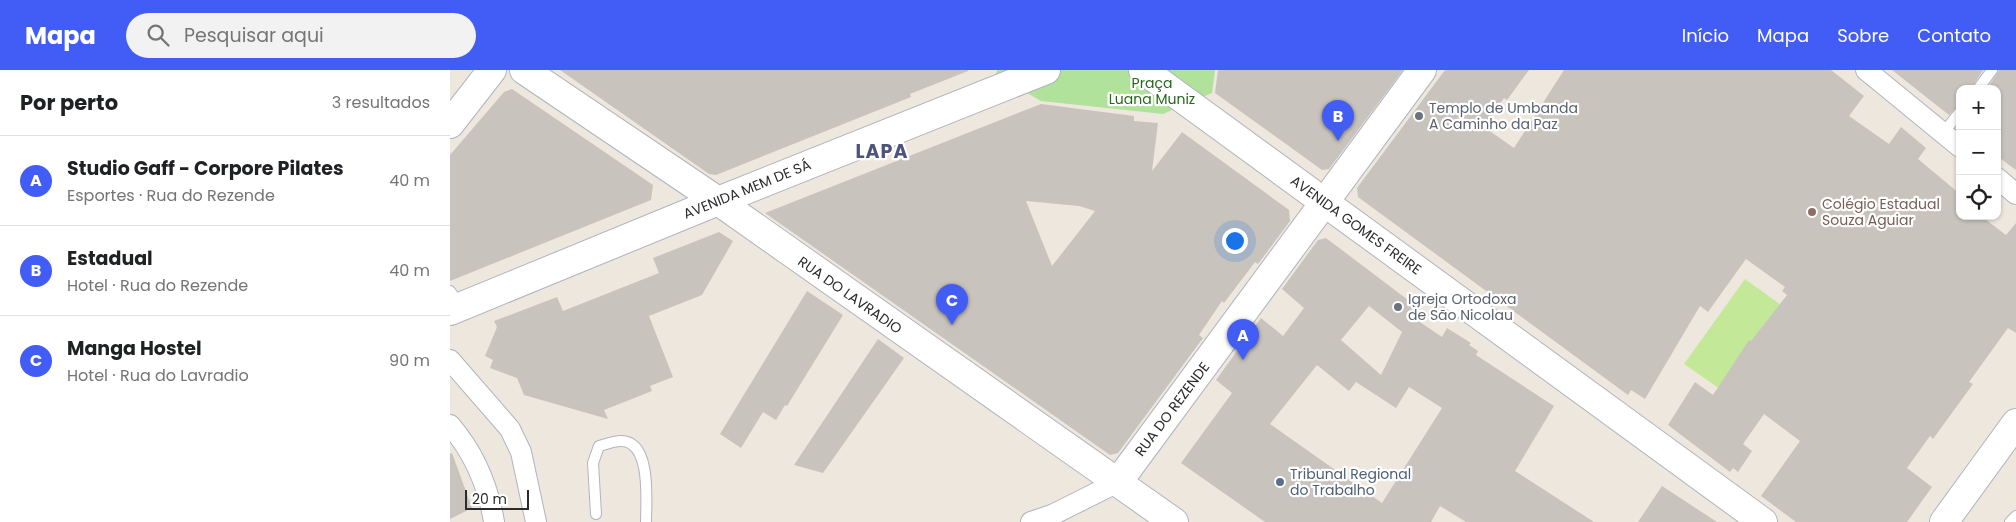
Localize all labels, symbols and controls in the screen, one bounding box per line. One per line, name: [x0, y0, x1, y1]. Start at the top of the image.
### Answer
search box: [126, 13, 476, 58]
text: Mapa: [25, 19, 96, 52]
icon: search: [144, 21, 172, 49]
text: Pesquisar aqui: [184, 22, 324, 49]
text: Início: [1682, 23, 1729, 48]
text: Mapa: [1757, 23, 1809, 48]
text: Sobre: [1837, 23, 1889, 48]
text: Contato: [1917, 23, 1991, 48]
park label: Praça Luana Muniz: [1109, 73, 1195, 109]
map controls: [1956, 85, 2001, 220]
button: +: [1956, 85, 2001, 130]
text: Por perto: [20, 88, 118, 117]
text: 3 resultados: [332, 91, 430, 114]
place label: Templo de Umbanda A Caminho da Paz: [1429, 98, 1578, 134]
pin: B: [1322, 100, 1354, 141]
marker: Templo de Umbanda A Caminho da Paz: [1413, 110, 1425, 122]
button: −: [1956, 130, 2001, 175]
district label: LAPA: [856, 138, 908, 165]
street label: AVENIDA MEM DE SÁ: [680, 154, 814, 224]
text: Studio Gaff - Corpore Pilates: [67, 155, 344, 182]
text: A: [30, 169, 42, 192]
text: 40 m: [389, 169, 430, 192]
street label: AVENIDA GOMES FREIRE: [1286, 171, 1426, 279]
button: locate: [1956, 175, 2001, 220]
text: Esportes · Rua do Rezende: [67, 184, 275, 207]
place label: Colégio Estadual Souza Aguiar: [1822, 194, 1940, 230]
marker: Colégio Estadual Souza Aguiar: [1806, 206, 1818, 218]
your location: [1222, 228, 1248, 254]
text: Estadual: [67, 245, 153, 272]
street label: RUA DO LAVRADIO: [794, 252, 906, 338]
text: B: [31, 259, 41, 282]
text: 40 m: [389, 259, 430, 282]
text: Hotel · Rua do Rezende: [67, 274, 248, 297]
pin: C: [936, 284, 968, 325]
place label: Igreja Ortodoxa de São Nicolau: [1408, 289, 1516, 325]
marker: Igreja Ortodoxa de São Nicolau: [1392, 301, 1404, 313]
pin: A: [1227, 319, 1259, 360]
text: Manga Hostel: [67, 335, 202, 362]
text: C: [30, 349, 42, 372]
text: 90 m: [389, 349, 430, 372]
street label: RUA DO REZENDE: [1130, 358, 1214, 460]
text: Hotel · Rua do Lavradio: [67, 364, 249, 387]
place label: Tribunal Regional do Trabalho: [1290, 464, 1411, 500]
marker: Tribunal Regional do Trabalho: [1274, 476, 1286, 488]
scale bar: [465, 487, 529, 510]
text: 20 m: [472, 489, 507, 509]

